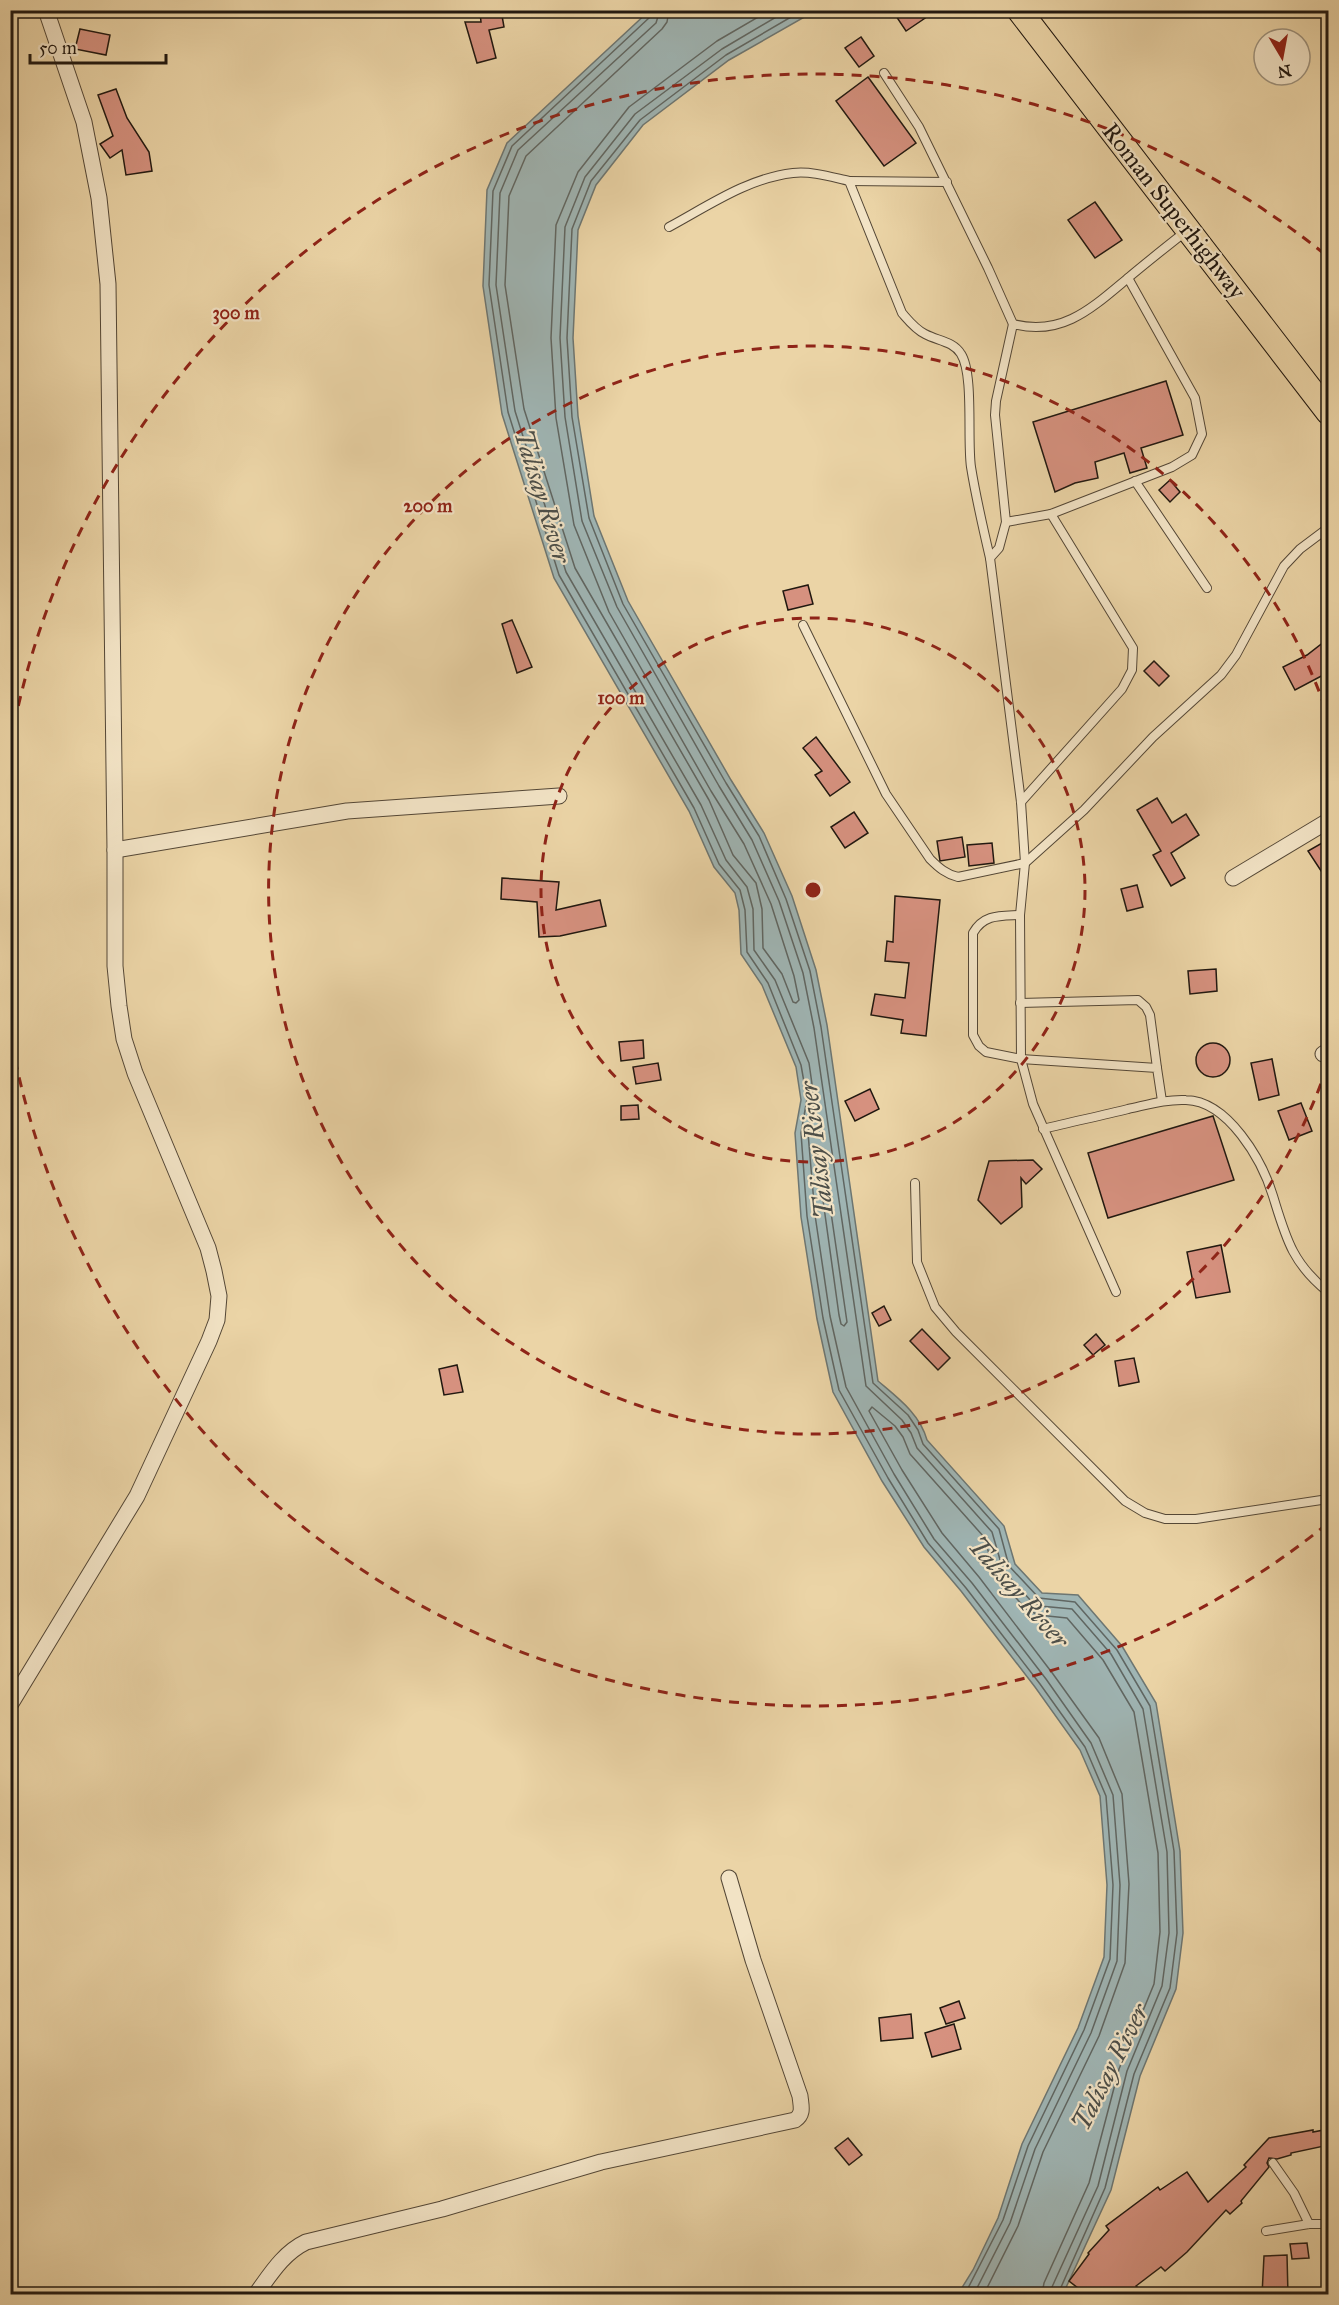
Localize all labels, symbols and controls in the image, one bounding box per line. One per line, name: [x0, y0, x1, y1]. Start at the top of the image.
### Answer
scale bar: [30, 27, 166, 65]
north arrow: [1252, 27, 1312, 87]
text: 50 m: [39, 37, 77, 59]
text: N: [1276, 61, 1293, 82]
street label: Roman Superhighway: [1096, 117, 1253, 306]
text: 300 m: [212, 302, 260, 325]
water label: Talisay River: [508, 425, 579, 568]
text: 200 m: [404, 495, 453, 517]
text: 100 m: [598, 687, 645, 709]
centre of rings: [803, 880, 823, 900]
water label: Talisay River: [792, 1079, 840, 1220]
water label: Talisay River: [962, 1529, 1077, 1655]
water label: Talisay River: [1064, 1997, 1156, 2136]

